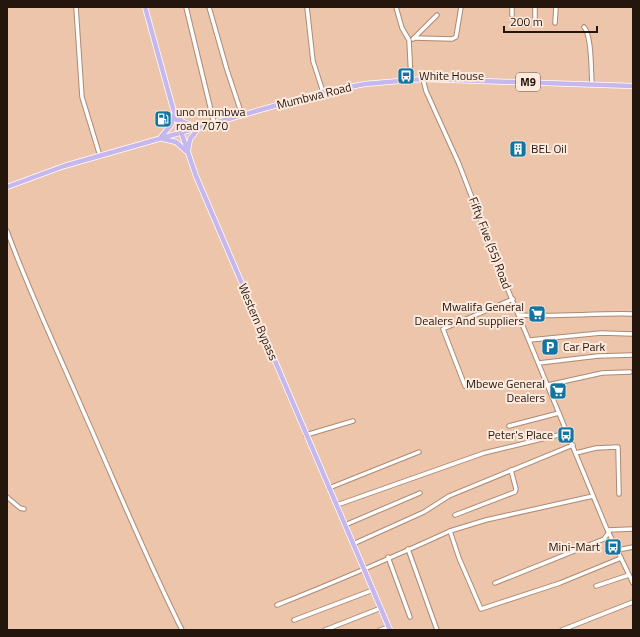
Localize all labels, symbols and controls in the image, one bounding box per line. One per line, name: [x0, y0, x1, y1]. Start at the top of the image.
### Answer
scale bar: [504, 8, 597, 34]
text: 200 m: [510, 12, 543, 31]
bus stop icon: White House: [396, 66, 416, 86]
place label: White House: [419, 66, 484, 85]
road number: M9: [516, 73, 540, 91]
street label: Mumbwa Road: [274, 77, 353, 114]
place label: uno mumbwa road 7070: [176, 102, 246, 135]
fuel station icon: uno mumbwa road 7070: [153, 109, 173, 129]
building icon: BEL Oil: [508, 139, 528, 159]
place label: BEL Oil: [531, 139, 567, 158]
street label: Fifty Five (55) Road: [464, 194, 517, 292]
street label: Western Bypass: [234, 280, 283, 364]
place label: Mwalifa General Dealers And suppliers: [415, 297, 524, 330]
supermarket icon: Mwalifa General Dealers And suppliers: [527, 304, 547, 324]
parking icon: Car Park: [540, 337, 560, 357]
place label: Car Park: [563, 337, 606, 356]
place label: Mbewe General Dealers: [466, 374, 545, 407]
supermarket icon: Mbewe General Dealers: [548, 381, 568, 401]
place label: Peter's Place: [488, 425, 553, 444]
bus stop icon: Peter's Place: [556, 425, 576, 445]
place label: Mini-Mart: [549, 537, 601, 556]
bus stop icon: Mini-Mart: [603, 537, 623, 557]

